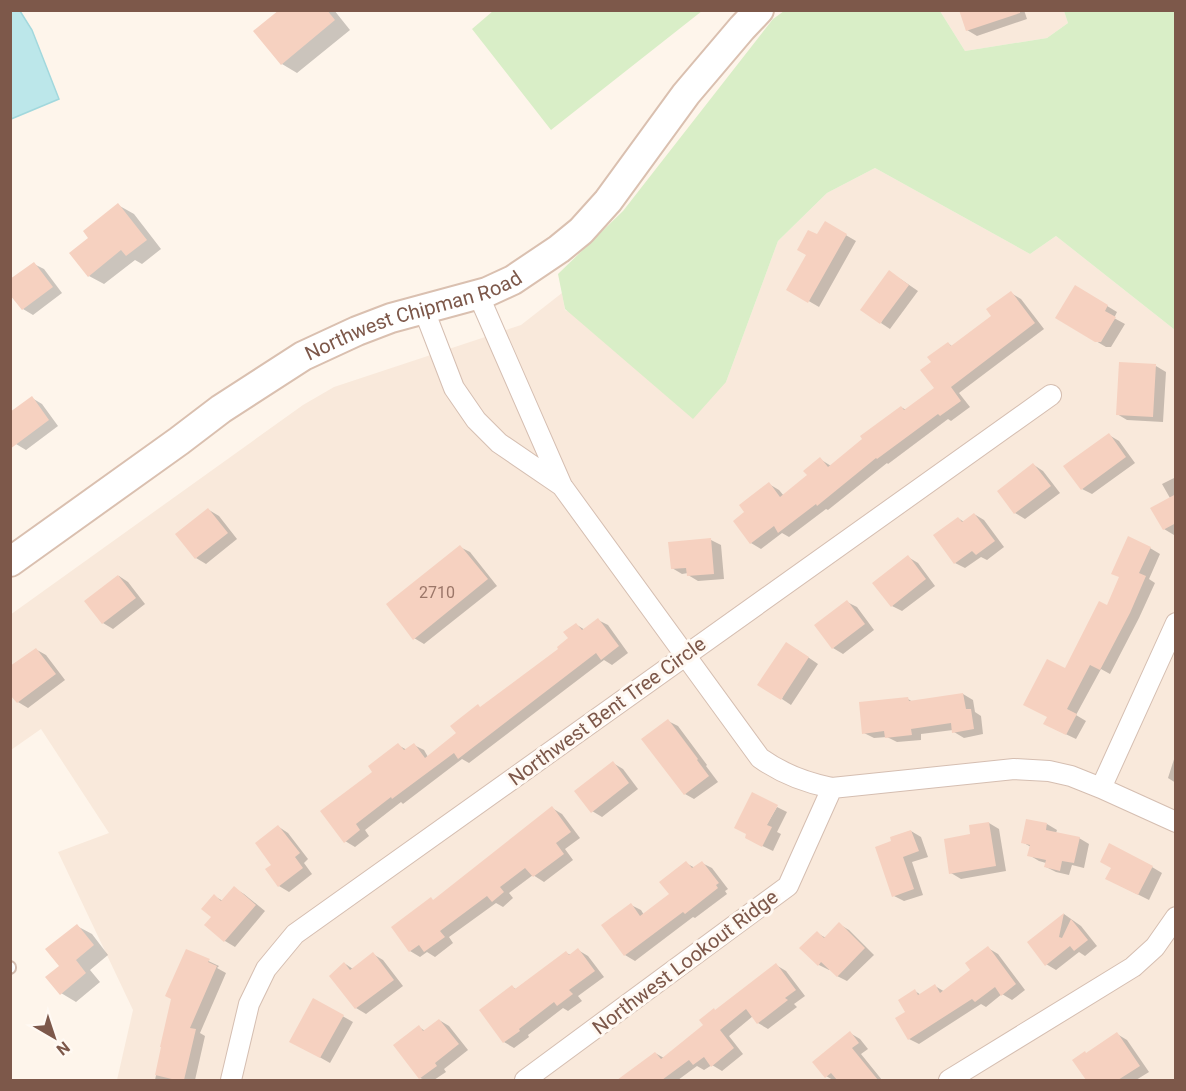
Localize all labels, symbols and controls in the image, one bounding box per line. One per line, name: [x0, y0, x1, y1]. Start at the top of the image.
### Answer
street label: Northwest Chipman Road: [301, 266, 526, 365]
house number: 2710: [419, 583, 455, 602]
street label: Northwest Bent Tree Circle: [504, 631, 710, 791]
street label: Northwest Lookout Ridge: [588, 884, 782, 1040]
north arrow: [24, 1007, 84, 1067]
text: N: [53, 1037, 73, 1059]

